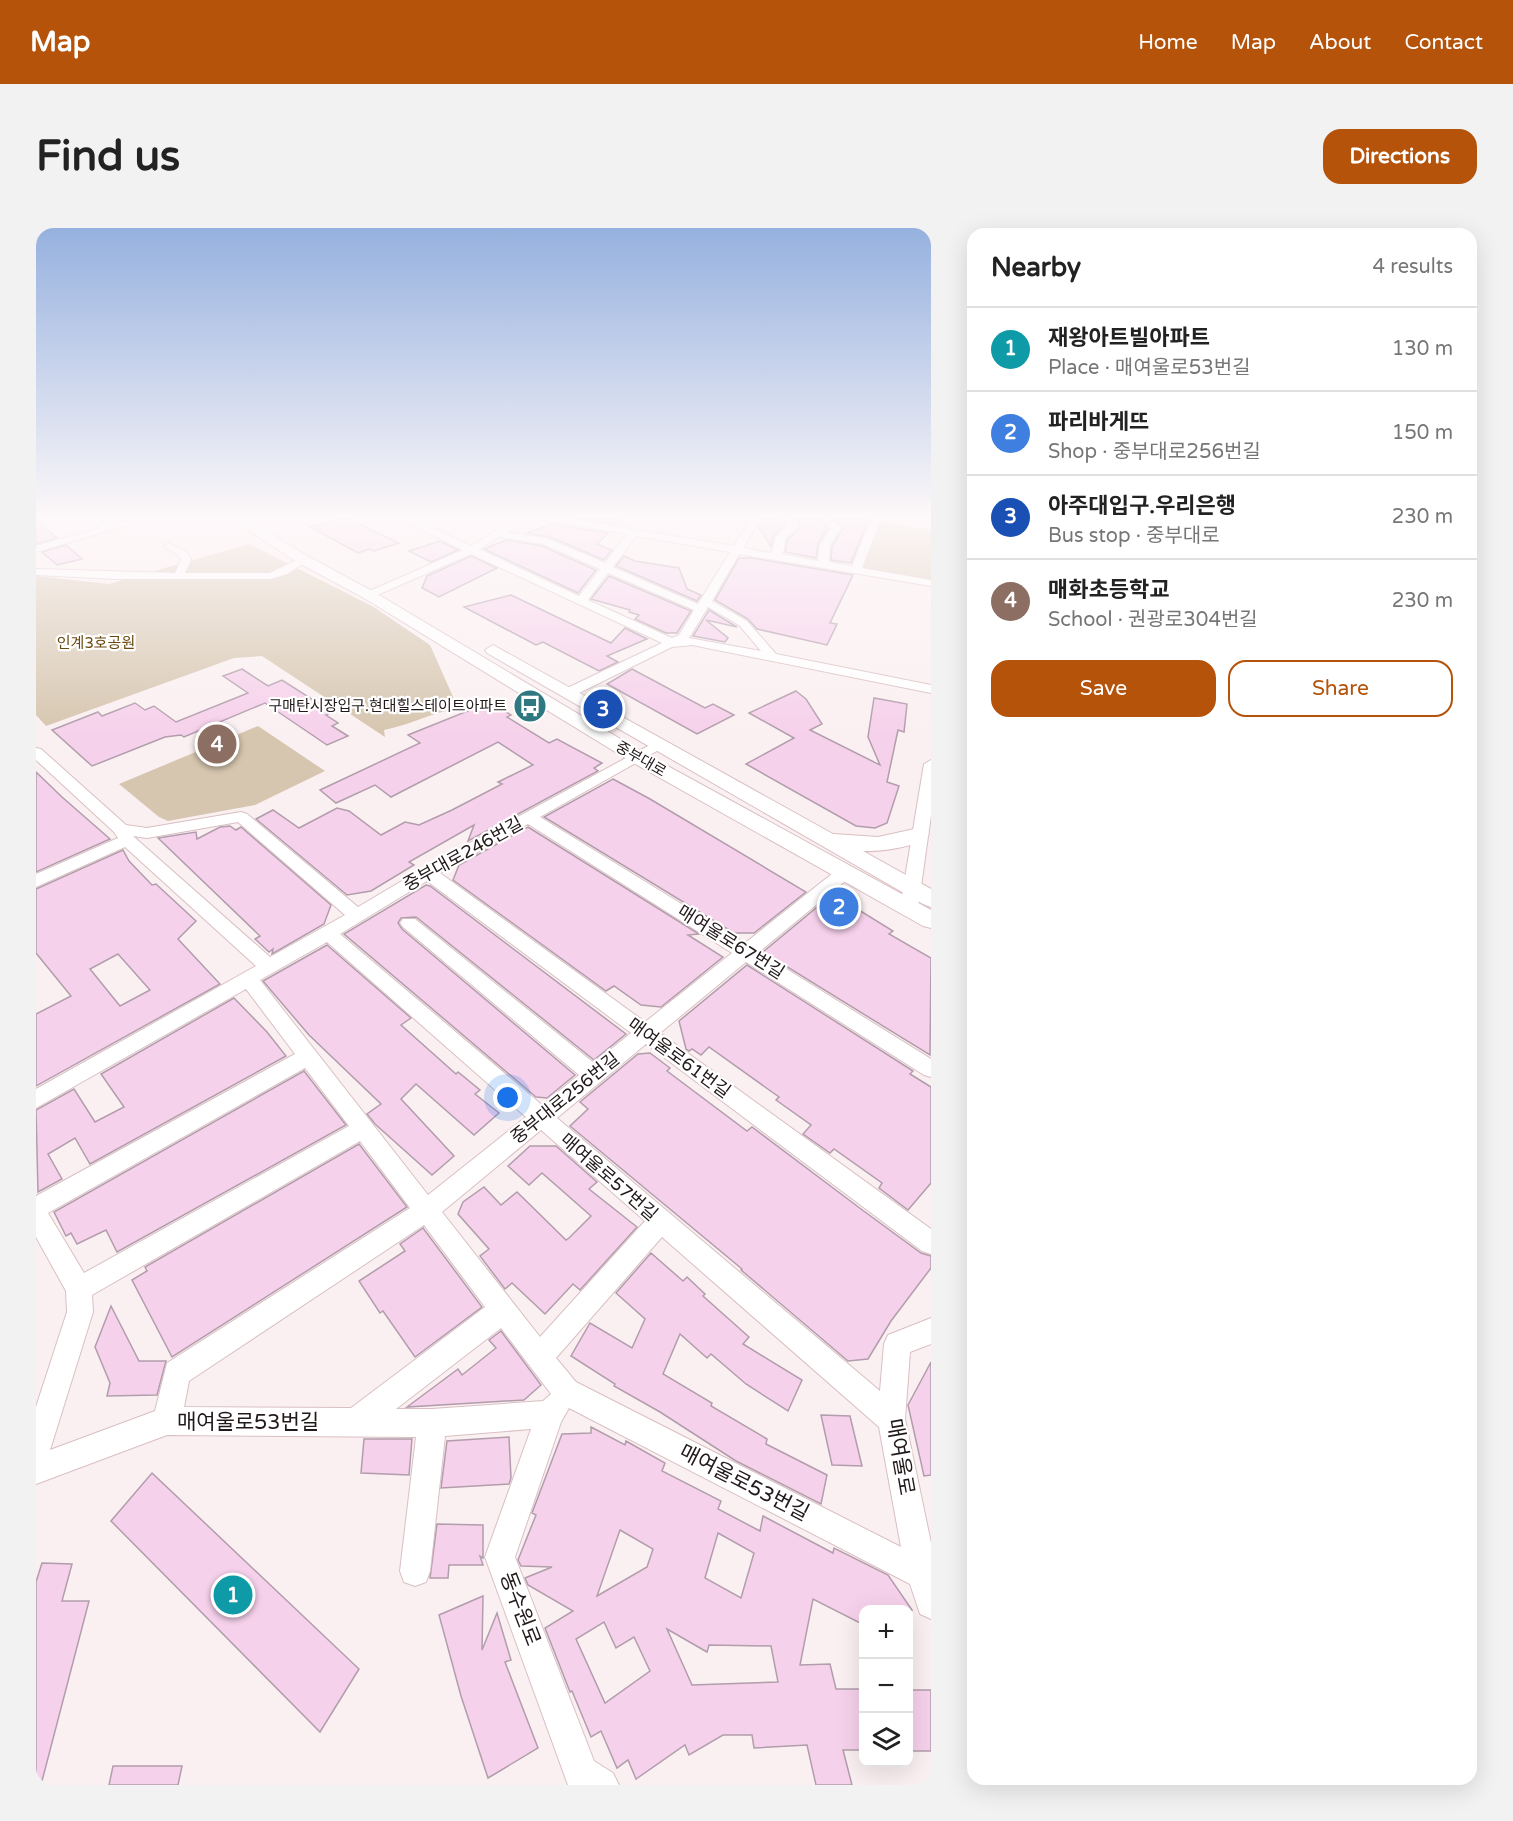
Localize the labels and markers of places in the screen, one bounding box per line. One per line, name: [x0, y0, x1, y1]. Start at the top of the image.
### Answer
pin: 3: [584, 686, 622, 732]
bus stop icon: 구매탄시장입구.현대힐스테이트아파트: [512, 688, 548, 724]
place label: 구매탄시장입구.현대힐스테이트아파트: [268, 697, 507, 715]
pin: 4: [198, 722, 237, 766]
pin: 2: [820, 884, 858, 930]
pin: 1: [214, 1572, 252, 1618]

